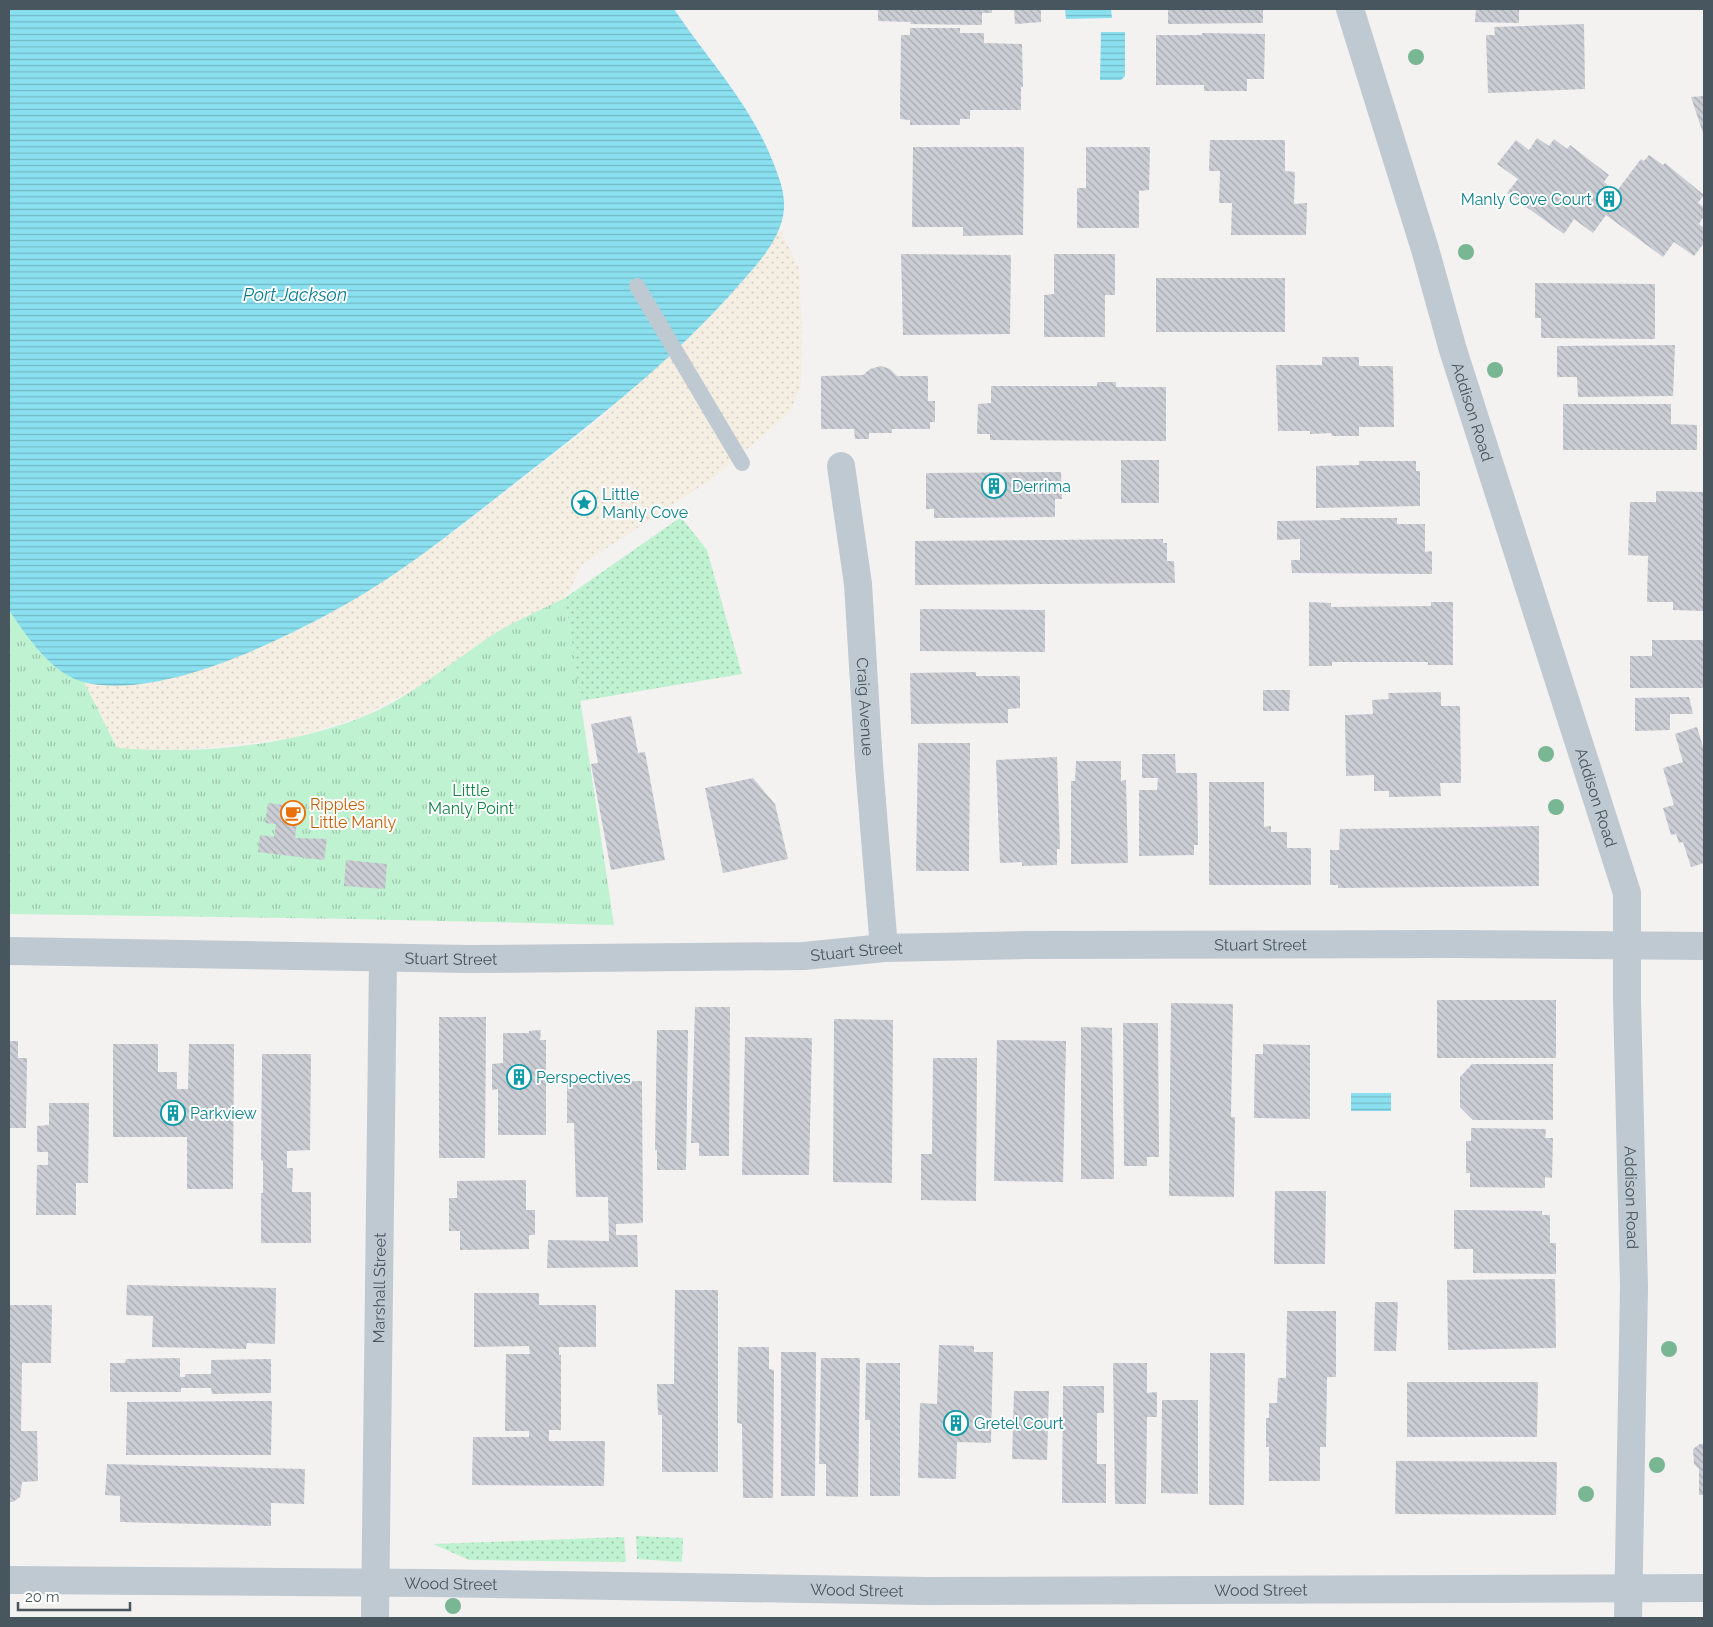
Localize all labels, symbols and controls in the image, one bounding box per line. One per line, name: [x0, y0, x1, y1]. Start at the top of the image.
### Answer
building icon: Manly Cove Court: [1596, 186, 1622, 212]
place label: Manly Cove Court: [1461, 190, 1593, 209]
water label: Port Jackson: [243, 284, 347, 305]
street label: Addison Road: [1448, 360, 1498, 464]
building icon: Derrima: [981, 473, 1007, 499]
place label: Derrima: [1012, 477, 1071, 496]
place label: Little Manly Cove: [602, 485, 688, 522]
place icon: Little Manly Cove: [571, 490, 597, 516]
street label: Craig Avenue: [853, 657, 878, 756]
street label: Addison Road: [1572, 745, 1621, 849]
park label: Little Manly Point: [428, 781, 515, 818]
place label: Ripples Little Manly: [310, 795, 396, 832]
cafe icon: Ripples Little Manly: [280, 800, 306, 826]
street label: Stuart Street: [1214, 935, 1307, 954]
street label: Stuart Street: [810, 938, 904, 965]
street label: Stuart Street: [404, 948, 498, 969]
building icon: Perspectives: [506, 1064, 532, 1090]
place label: Perspectives: [536, 1068, 631, 1087]
building icon: Parkview: [160, 1100, 186, 1126]
place label: Parkview: [190, 1104, 257, 1123]
street label: Addison Road: [1621, 1146, 1643, 1249]
street label: Marshall Street: [369, 1232, 389, 1344]
building icon: Gretel Court: [943, 1410, 969, 1436]
place label: Gretel Court: [974, 1414, 1064, 1433]
street label: Wood Street: [404, 1573, 498, 1594]
scale bar: [18, 1580, 130, 1612]
street label: Wood Street: [810, 1580, 904, 1600]
street label: Wood Street: [1214, 1580, 1308, 1599]
text: 20 m: [25, 1588, 60, 1606]

